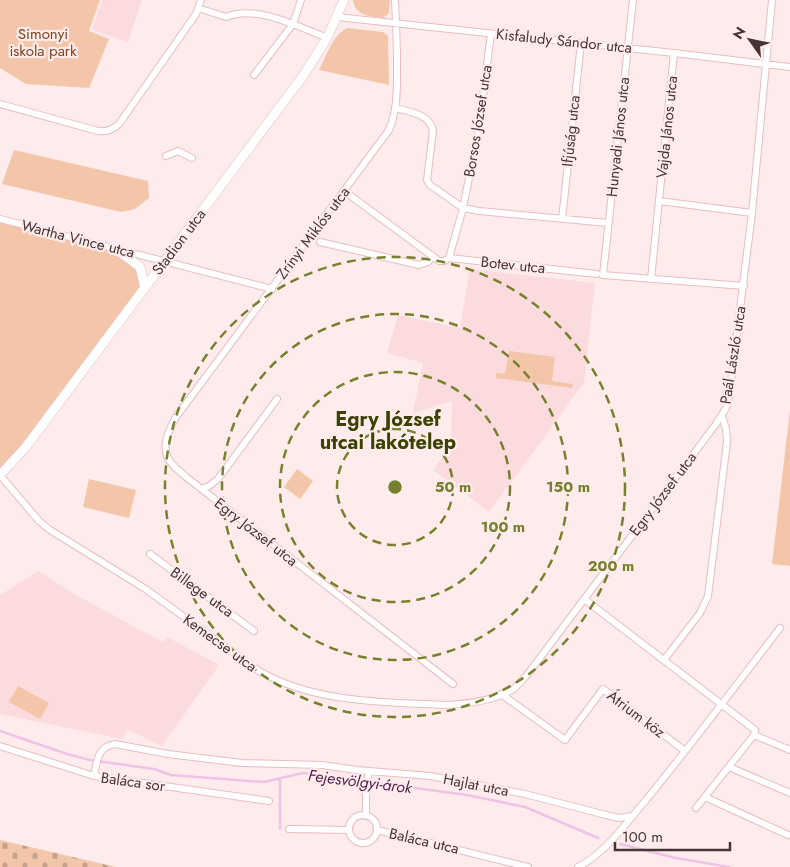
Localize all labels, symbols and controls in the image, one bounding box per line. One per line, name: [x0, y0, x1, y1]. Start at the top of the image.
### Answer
north arrow: [725, 15, 775, 65]
park label: Simonyi iskola park: [9, 23, 77, 62]
street label: Kisfaludy Sándor utca: [495, 23, 633, 59]
text: N: [728, 23, 751, 43]
street label: Borsos József utca: [458, 63, 498, 179]
street label: Vajda János utca: [651, 75, 683, 179]
street label: Hunyadi János utca: [601, 76, 635, 198]
street label: Ifjúság utca: [556, 94, 586, 168]
street label: Zrínyi Miklós utca: [271, 182, 355, 284]
street label: Stadion utca: [147, 204, 211, 280]
street label: Wartha Vince utca: [19, 214, 137, 264]
street label: Botev utca: [480, 251, 546, 279]
street label: Paál László utca: [714, 304, 752, 406]
district label: Egry József utcai lakótelep: [320, 405, 456, 457]
street label: Egry József utca: [624, 447, 702, 541]
text: 50 m: [435, 476, 471, 498]
text: 150 m: [546, 476, 590, 498]
centre of rings: [386, 478, 404, 496]
street label: Egry József utca: [210, 492, 302, 572]
text: 100 m: [481, 516, 525, 538]
text: 200 m: [588, 555, 634, 577]
street label: Billege utca: [166, 561, 238, 623]
street label: Kemecse utca: [179, 609, 261, 677]
street label: Átrium köz: [602, 685, 670, 743]
water label: Fejesvölgyi-árok: [307, 764, 414, 799]
street label: Baláca sor: [99, 767, 167, 798]
street label: Hajlat utca: [441, 768, 511, 802]
scale bar: [615, 820, 730, 852]
street label: Baláca utca: [387, 822, 461, 860]
text: 100 m: [622, 826, 663, 848]

